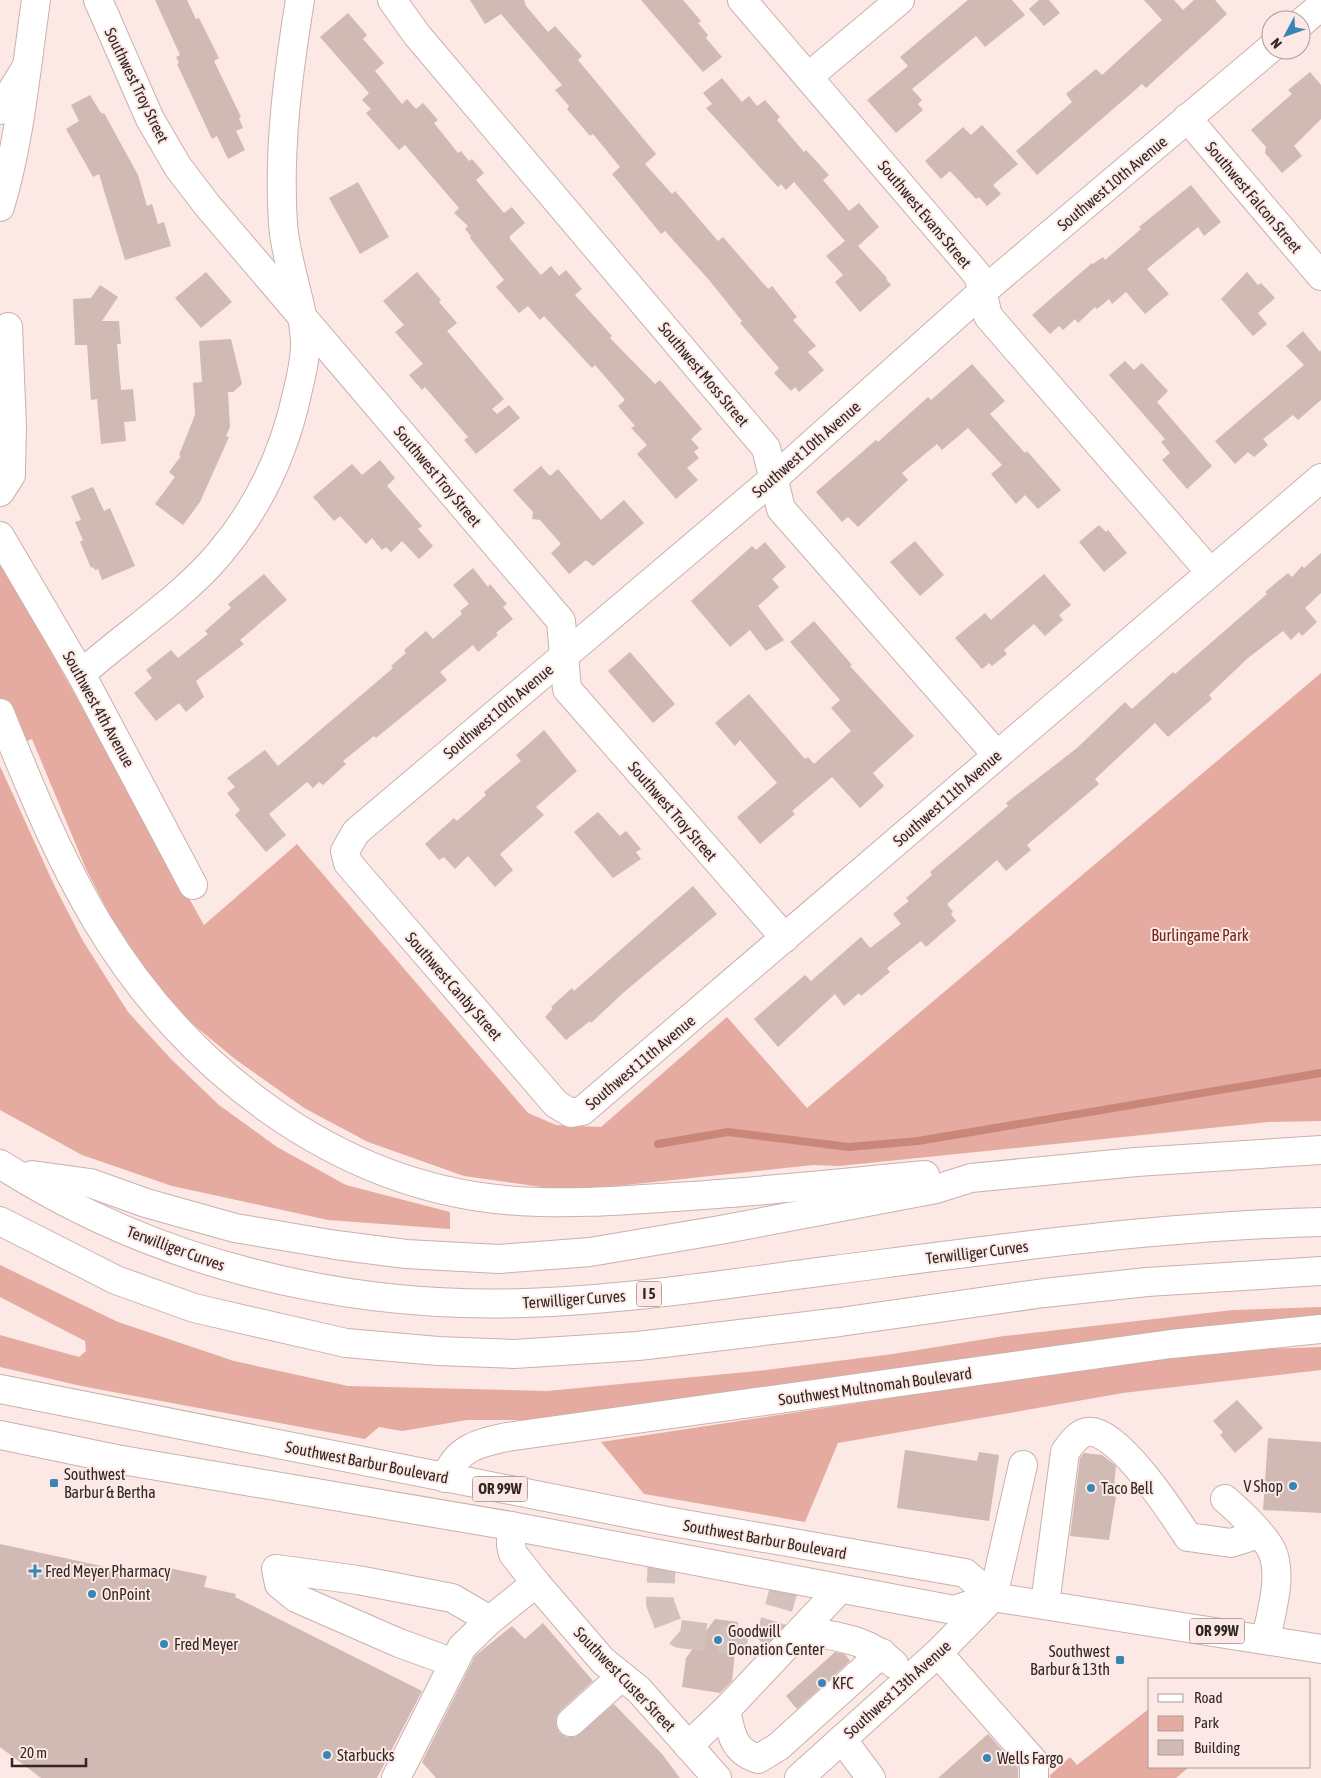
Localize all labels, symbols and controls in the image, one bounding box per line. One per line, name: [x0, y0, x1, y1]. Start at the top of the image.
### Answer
north arrow: [1261, 10, 1311, 60]
street label: Southwest Troy Street: [101, 25, 173, 146]
text: N: [1267, 35, 1285, 52]
street label: Southwest 10th Avenue: [1054, 132, 1170, 234]
street label: Southwest Falcon Street: [1202, 138, 1306, 257]
street label: Southwest Evans Street: [875, 157, 975, 272]
street label: Southwest Moss Street: [655, 318, 753, 430]
street label: Southwest 10th Avenue: [748, 397, 864, 501]
street label: Southwest Troy Street: [390, 422, 485, 531]
street label: Southwest 4th Avenue: [60, 648, 138, 770]
street label: Southwest 10th Avenue: [440, 660, 556, 762]
street label: Southwest 11th Avenue: [889, 746, 1005, 850]
street label: Southwest Troy Street: [624, 758, 721, 865]
park label: Burlingame Park: [1151, 926, 1249, 945]
street label: Southwest Canby Street: [401, 928, 506, 1045]
street label: Southwest 11th Avenue: [582, 1011, 698, 1113]
street label: Terwilliger Curves: [124, 1222, 228, 1275]
street label: Terwilliger Curves: [925, 1237, 1030, 1268]
road number: I 5: [636, 1282, 662, 1306]
street label: Terwilliger Curves: [522, 1286, 627, 1313]
street label: Southwest Multnomah Boulevard: [777, 1364, 973, 1408]
street label: Southwest Barbur Boulevard: [284, 1437, 450, 1487]
place label: Southwest Barbur & Bertha: [64, 1465, 156, 1501]
road number: OR 99W: [472, 1476, 528, 1502]
marker: Southwest Barbur & Bertha: [48, 1477, 60, 1489]
place label: V Shop: [1243, 1477, 1283, 1496]
place label: Taco Bell: [1101, 1479, 1154, 1497]
marker: V Shop: [1287, 1480, 1299, 1492]
marker: Taco Bell: [1085, 1482, 1097, 1494]
street label: Southwest Barbur Boulevard: [682, 1516, 848, 1562]
place label: Fred Meyer Pharmacy: [45, 1562, 171, 1581]
marker: Fred Meyer Pharmacy: [29, 1565, 41, 1577]
place label: OnPoint: [102, 1585, 151, 1603]
marker: OnPoint: [86, 1588, 98, 1600]
road number: OR 99W: [1190, 1618, 1244, 1644]
place label: Goodwill Donation Center: [728, 1622, 824, 1658]
street label: Southwest Custer Street: [571, 1623, 680, 1735]
marker: Goodwill Donation Center: [712, 1634, 724, 1646]
place label: Fred Meyer: [174, 1635, 238, 1654]
street label: Southwest 13th Avenue: [840, 1636, 954, 1742]
marker: Fred Meyer: [158, 1638, 170, 1650]
place label: Southwest Barbur & 13th: [1030, 1642, 1110, 1678]
marker: Southwest Barbur & 13th: [1114, 1654, 1126, 1666]
place label: KFC: [832, 1674, 854, 1692]
marker: KFC: [816, 1677, 828, 1689]
legend: [1148, 1678, 1311, 1768]
text: Road: [1194, 1689, 1223, 1706]
text: Park: [1194, 1714, 1219, 1731]
scale bar: [12, 1736, 86, 1768]
text: Building: [1194, 1739, 1240, 1756]
text: 20 m: [20, 1744, 47, 1761]
place label: Starbucks: [337, 1746, 395, 1764]
marker: Starbucks: [321, 1749, 333, 1761]
place label: Wells Fargo: [997, 1749, 1064, 1768]
marker: Wells Fargo: [981, 1752, 993, 1764]

